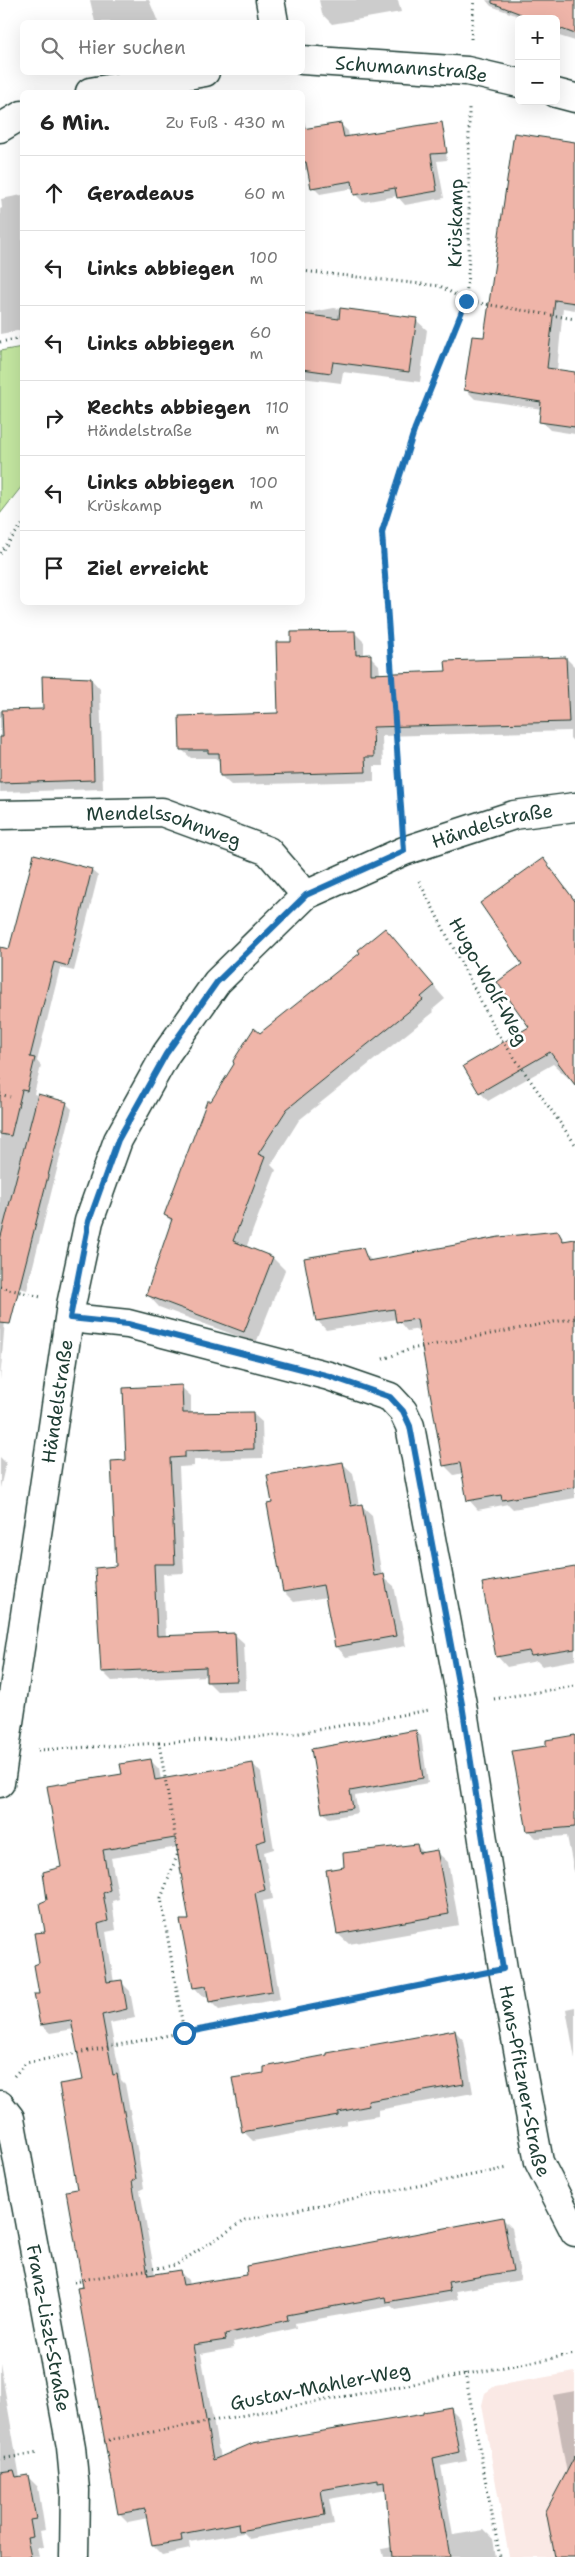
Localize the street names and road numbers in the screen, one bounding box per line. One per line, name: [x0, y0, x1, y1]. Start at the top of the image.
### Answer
street label: Schumannstraße: [334, 50, 490, 88]
street label: Krüskamp: [442, 178, 469, 268]
street label: Händelstraße: [428, 798, 554, 854]
street label: Mendelssohnweg: [86, 800, 245, 853]
street label: Hugo-Wolf-Weg: [443, 913, 534, 1050]
street label: Händelstraße: [36, 1337, 79, 1465]
street label: Hans-Pfitzner-Straße: [493, 1983, 556, 2181]
street label: Franz-Liszt-Straße: [21, 2242, 76, 2414]
street label: Gustav-Mahler-Weg: [228, 2357, 412, 2416]

